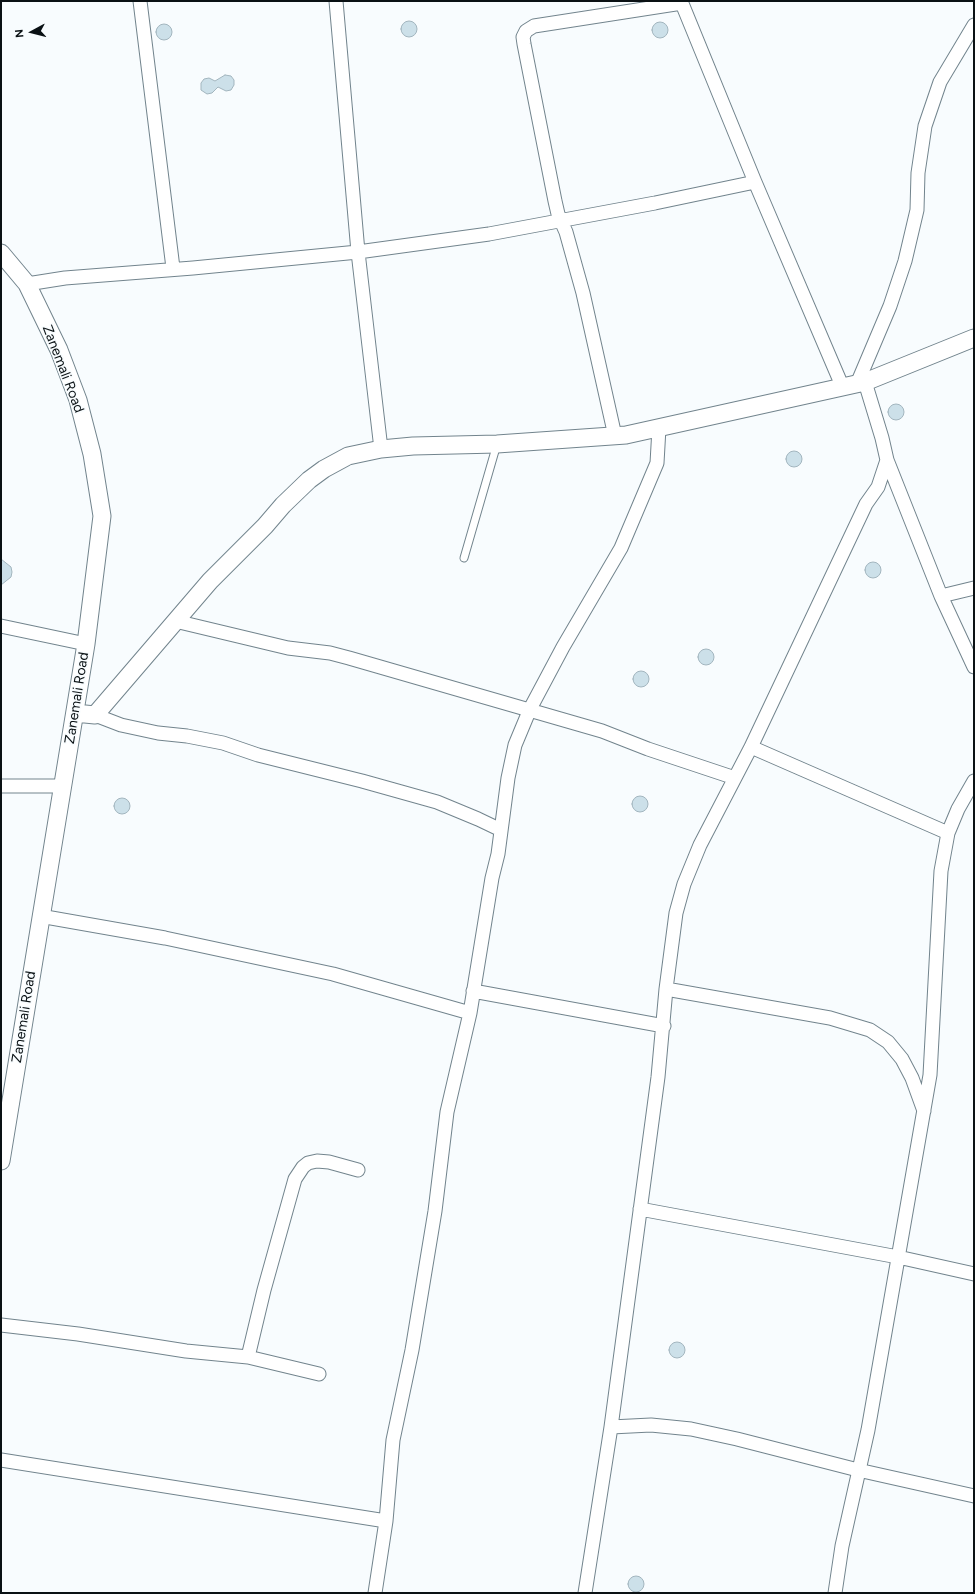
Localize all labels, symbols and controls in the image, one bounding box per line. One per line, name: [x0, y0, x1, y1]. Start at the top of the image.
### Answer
north arrow: [12, 12, 52, 52]
text: N: [13, 29, 27, 39]
street label: Zanemali Road: [39, 323, 87, 415]
street label: Zanemali Road: [61, 651, 93, 745]
street label: Zanemali Road: [8, 970, 40, 1064]

